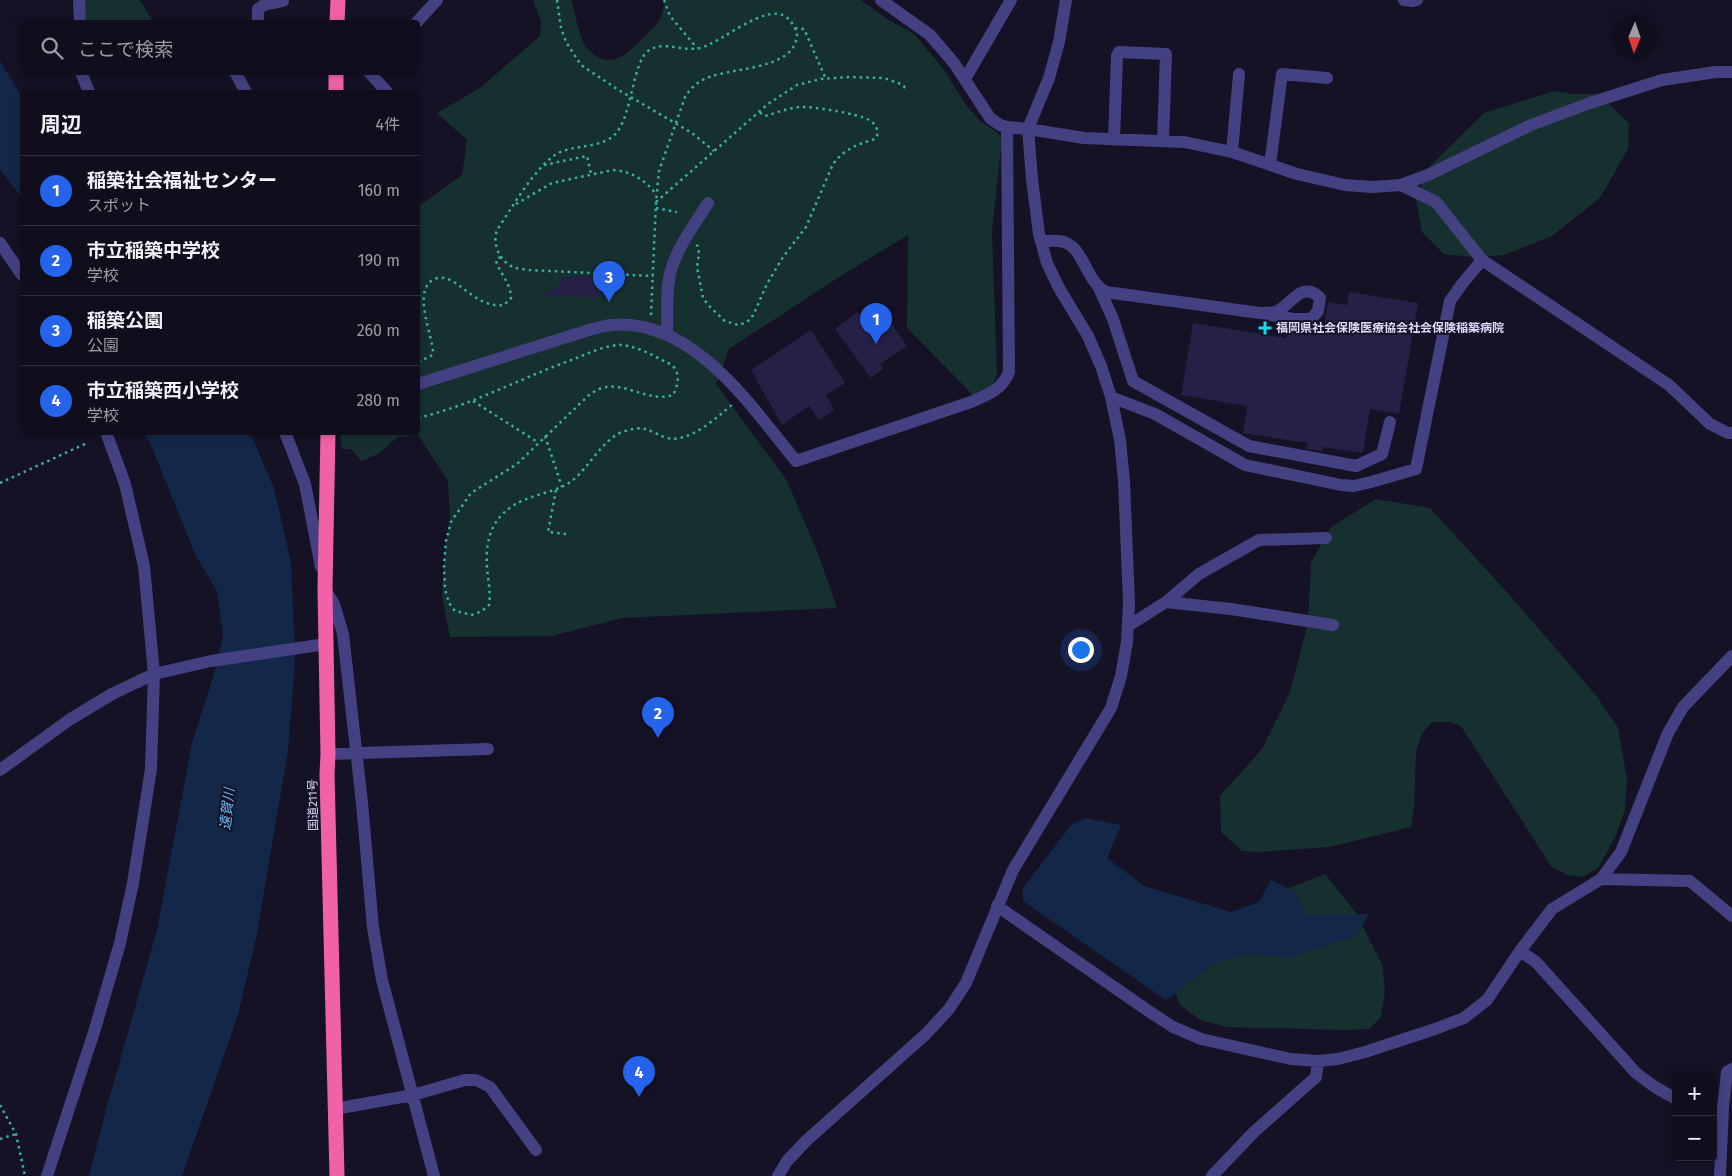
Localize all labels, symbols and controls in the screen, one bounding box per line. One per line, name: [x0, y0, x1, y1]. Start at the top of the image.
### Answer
north arrow: [1612, 15, 1657, 60]
search box: [20, 20, 420, 75]
icon: search: [38, 34, 66, 62]
text: ここで検索: [78, 38, 173, 61]
text: 周辺: [40, 112, 82, 138]
text: 4件: [375, 115, 400, 134]
text: 稲築社会福祉センター: [87, 169, 277, 192]
text: 1: [52, 181, 60, 200]
text: 160 m: [358, 181, 400, 200]
text: スポット: [87, 196, 151, 215]
text: 市立稲築中学校: [87, 239, 220, 262]
text: 2: [52, 251, 60, 270]
text: 190 m: [358, 251, 400, 270]
pin: 3: [593, 261, 625, 302]
text: 学校: [87, 266, 119, 285]
pin: 1: [860, 303, 892, 344]
text: 稲築公園: [87, 309, 163, 332]
text: 3: [52, 321, 60, 340]
text: 260 m: [357, 321, 400, 340]
marker: 福岡県社会保険医療協会社会保険稲築病院: [1258, 321, 1272, 335]
place label: 福岡県社会保険医療協会社会保険稲築病院: [1276, 321, 1504, 335]
text: 公園: [87, 336, 119, 355]
text: 市立稲築西小学校: [87, 379, 239, 402]
text: 4: [51, 391, 61, 410]
text: 280 m: [356, 391, 400, 410]
text: 学校: [87, 406, 119, 425]
your location: [1068, 637, 1094, 663]
pin: 2: [642, 697, 674, 738]
street label: 国道211号: [306, 779, 320, 831]
water label: 遠賀川: [217, 785, 238, 831]
pin: 4: [623, 1056, 655, 1097]
map controls: [1672, 1071, 1717, 1161]
button: +: [1672, 1071, 1717, 1116]
button: −: [1672, 1116, 1717, 1161]

